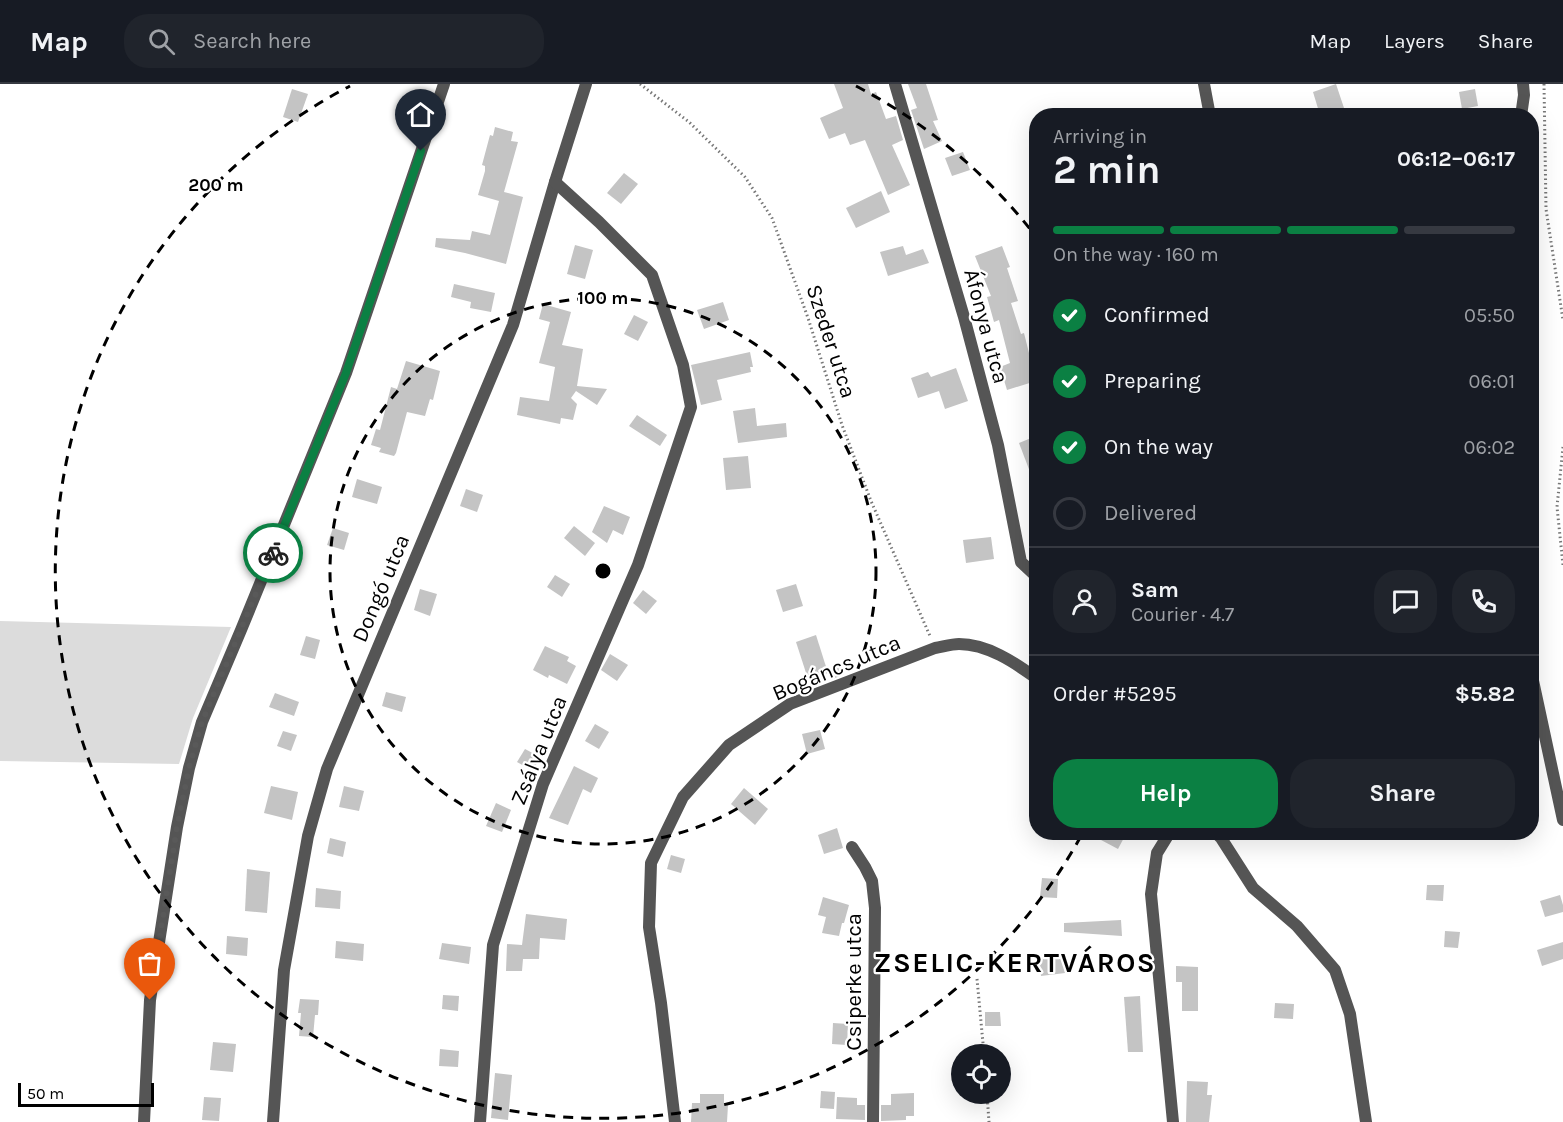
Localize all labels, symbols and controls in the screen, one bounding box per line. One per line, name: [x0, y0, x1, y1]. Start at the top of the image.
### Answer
search box: [124, 14, 544, 68]
text: Map: [30, 25, 88, 58]
icon: search: [145, 25, 178, 58]
text: Search here: [193, 28, 311, 54]
text: Map: [1309, 29, 1351, 53]
text: Layers: [1384, 29, 1445, 53]
text: Share: [1478, 29, 1533, 53]
pin: [395, 89, 446, 151]
icon: home: [404, 98, 437, 131]
text: Arriving in: [1053, 125, 1147, 148]
text: 06:12–06:17: [1397, 146, 1515, 172]
text: 2 min: [1053, 147, 1161, 193]
text: 200 m: [188, 174, 244, 196]
text: On the way · 160 m: [1053, 243, 1219, 266]
street label: Áfonya utca: [958, 266, 1015, 387]
street label: Szeder utca: [801, 281, 862, 401]
text: 100 m: [578, 287, 628, 309]
icon: check: [1053, 299, 1086, 332]
text: Confirmed: [1104, 302, 1210, 328]
text: 05:50: [1464, 304, 1515, 327]
icon: check: [1053, 365, 1086, 398]
text: Preparing: [1104, 368, 1201, 394]
text: 06:01: [1469, 370, 1515, 393]
icon: check: [1053, 431, 1086, 464]
text: On the way: [1104, 434, 1213, 460]
text: 06:02: [1464, 436, 1515, 459]
text: Delivered: [1104, 500, 1197, 526]
courier: [243, 523, 303, 583]
street label: Dongó utca: [347, 531, 415, 646]
icon: bike: [257, 537, 290, 570]
centre of rings: [593, 561, 613, 581]
button: person: [1053, 570, 1116, 633]
button: chat: [1374, 570, 1437, 633]
button: phone: [1452, 570, 1515, 633]
text: Sam: [1131, 577, 1179, 603]
text: Courier · 4.7: [1131, 603, 1234, 626]
street label: Bogáncs utca: [768, 629, 904, 707]
text: Order #5295: [1053, 681, 1177, 707]
text: $5.82: [1455, 681, 1515, 707]
street label: Zsálya utca: [505, 692, 573, 809]
button: Help: [1053, 759, 1278, 828]
button: Share: [1290, 759, 1515, 828]
street label: Csiperke utca: [841, 913, 867, 1051]
pin: [124, 938, 175, 1000]
district label: ZSELIC-KERTVÁROS: [874, 945, 1156, 979]
icon: bag: [133, 947, 166, 980]
map controls: [951, 1044, 1011, 1104]
button: locate: [951, 1044, 1011, 1104]
scale bar: [18, 1080, 154, 1108]
text: 50 m: [27, 1084, 64, 1103]

